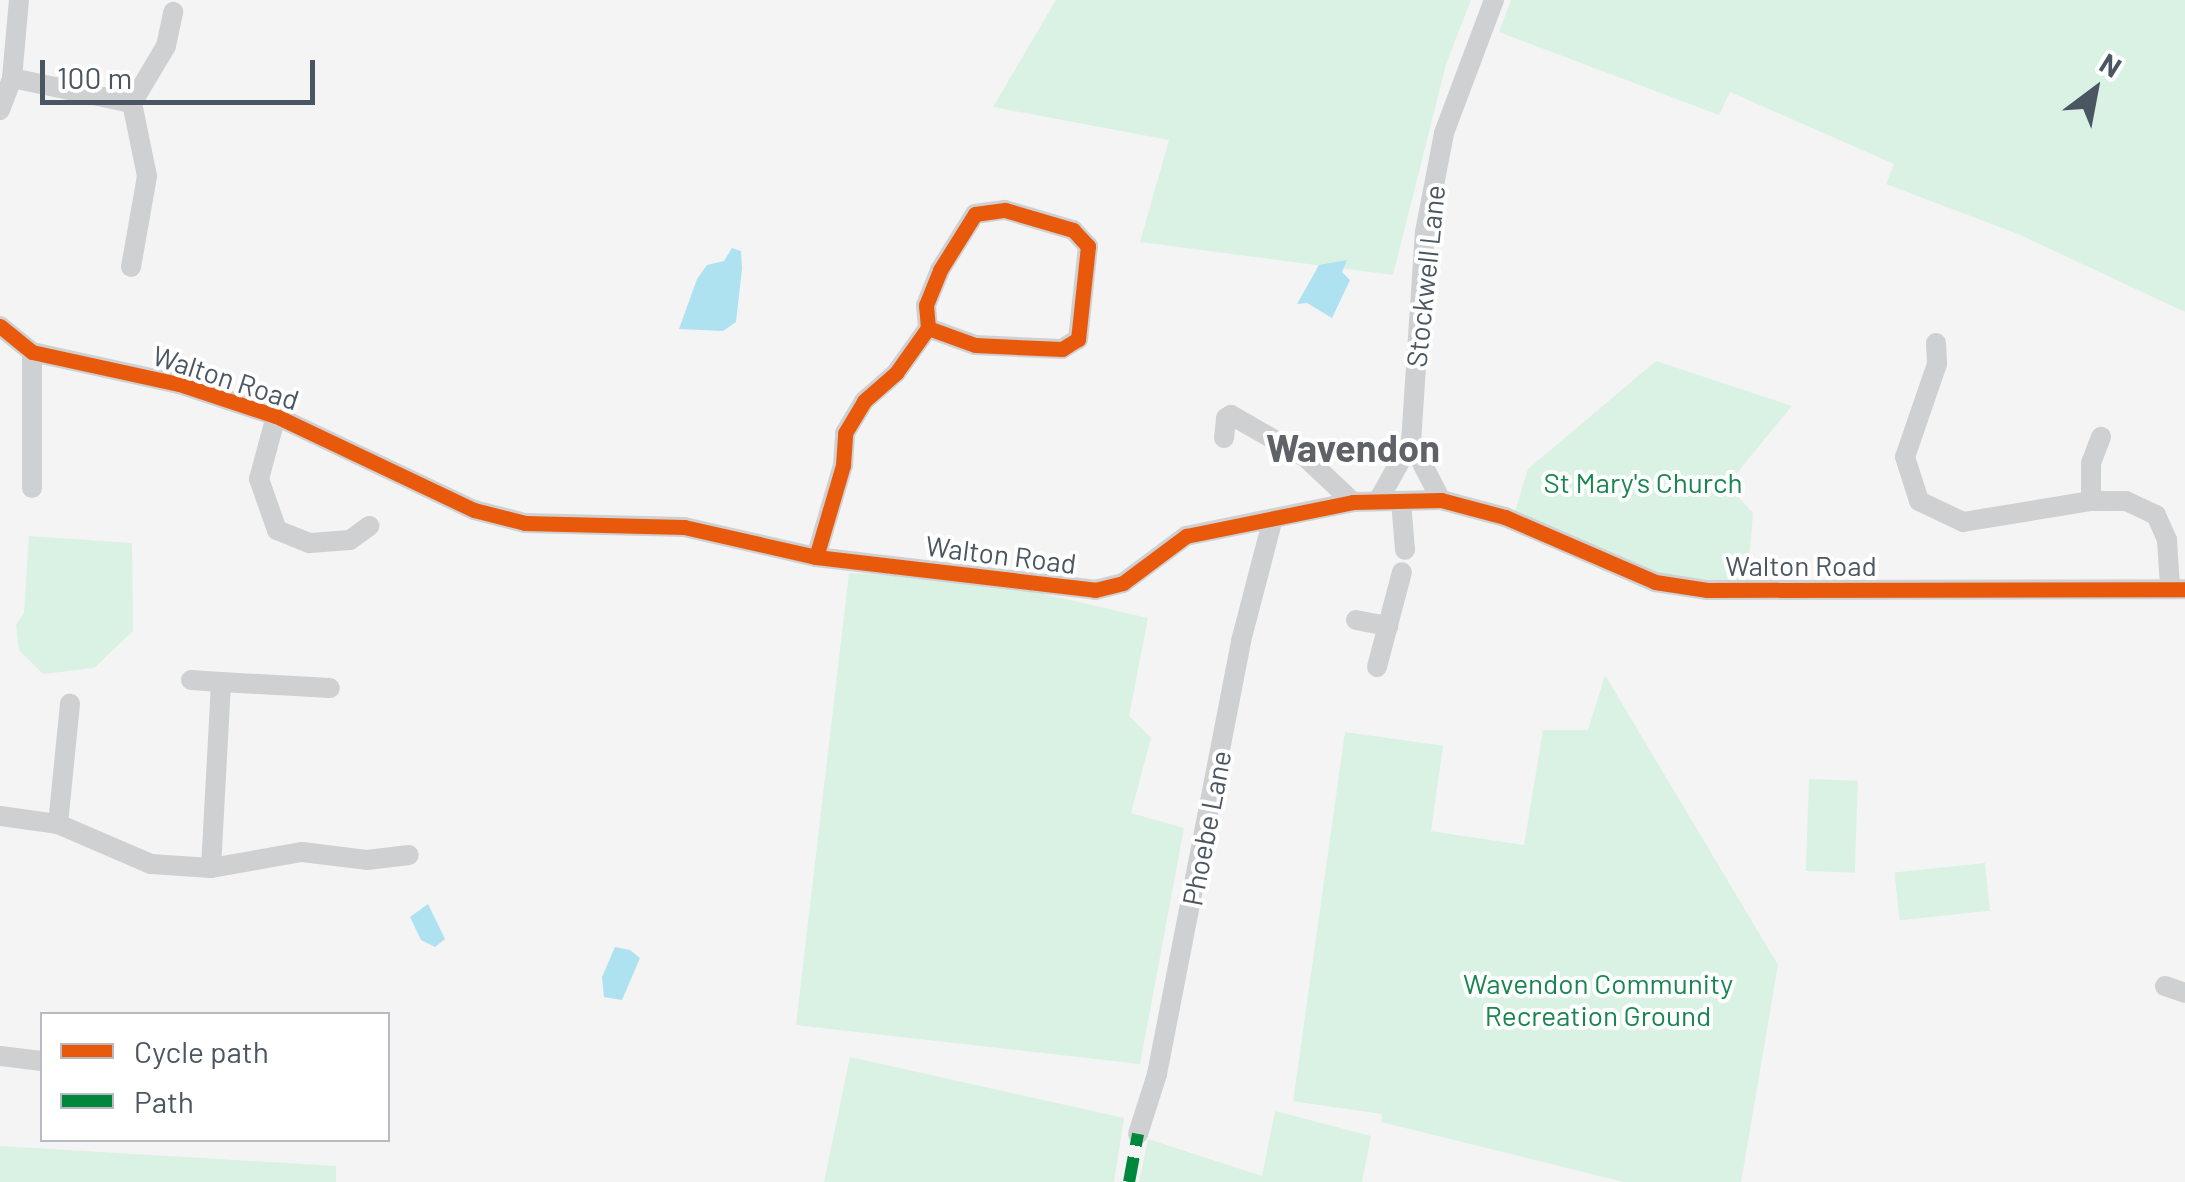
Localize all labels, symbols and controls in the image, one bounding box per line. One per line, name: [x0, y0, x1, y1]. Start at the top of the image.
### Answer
scale bar: [45, 40, 320, 102]
north arrow: [2045, 40, 2145, 140]
text: N: [2094, 45, 2128, 84]
text: 100 m: [57, 59, 132, 95]
street label: Stockwell Lane: [1399, 183, 1451, 369]
street label: Walton Road: [149, 338, 303, 416]
district label: Wavendon: [1266, 425, 1440, 471]
park label: St Mary's Church: [1543, 465, 1743, 499]
street label: Walton Road: [924, 528, 1078, 580]
street label: Walton Road: [1725, 548, 1877, 582]
street label: Phoebe Lane: [1175, 748, 1237, 908]
park label: Wavendon Community Recreation Ground: [1463, 966, 1733, 1032]
legend: [40, 1012, 390, 1142]
text: Cycle path: [134, 1033, 269, 1069]
text: Path: [134, 1083, 194, 1119]

